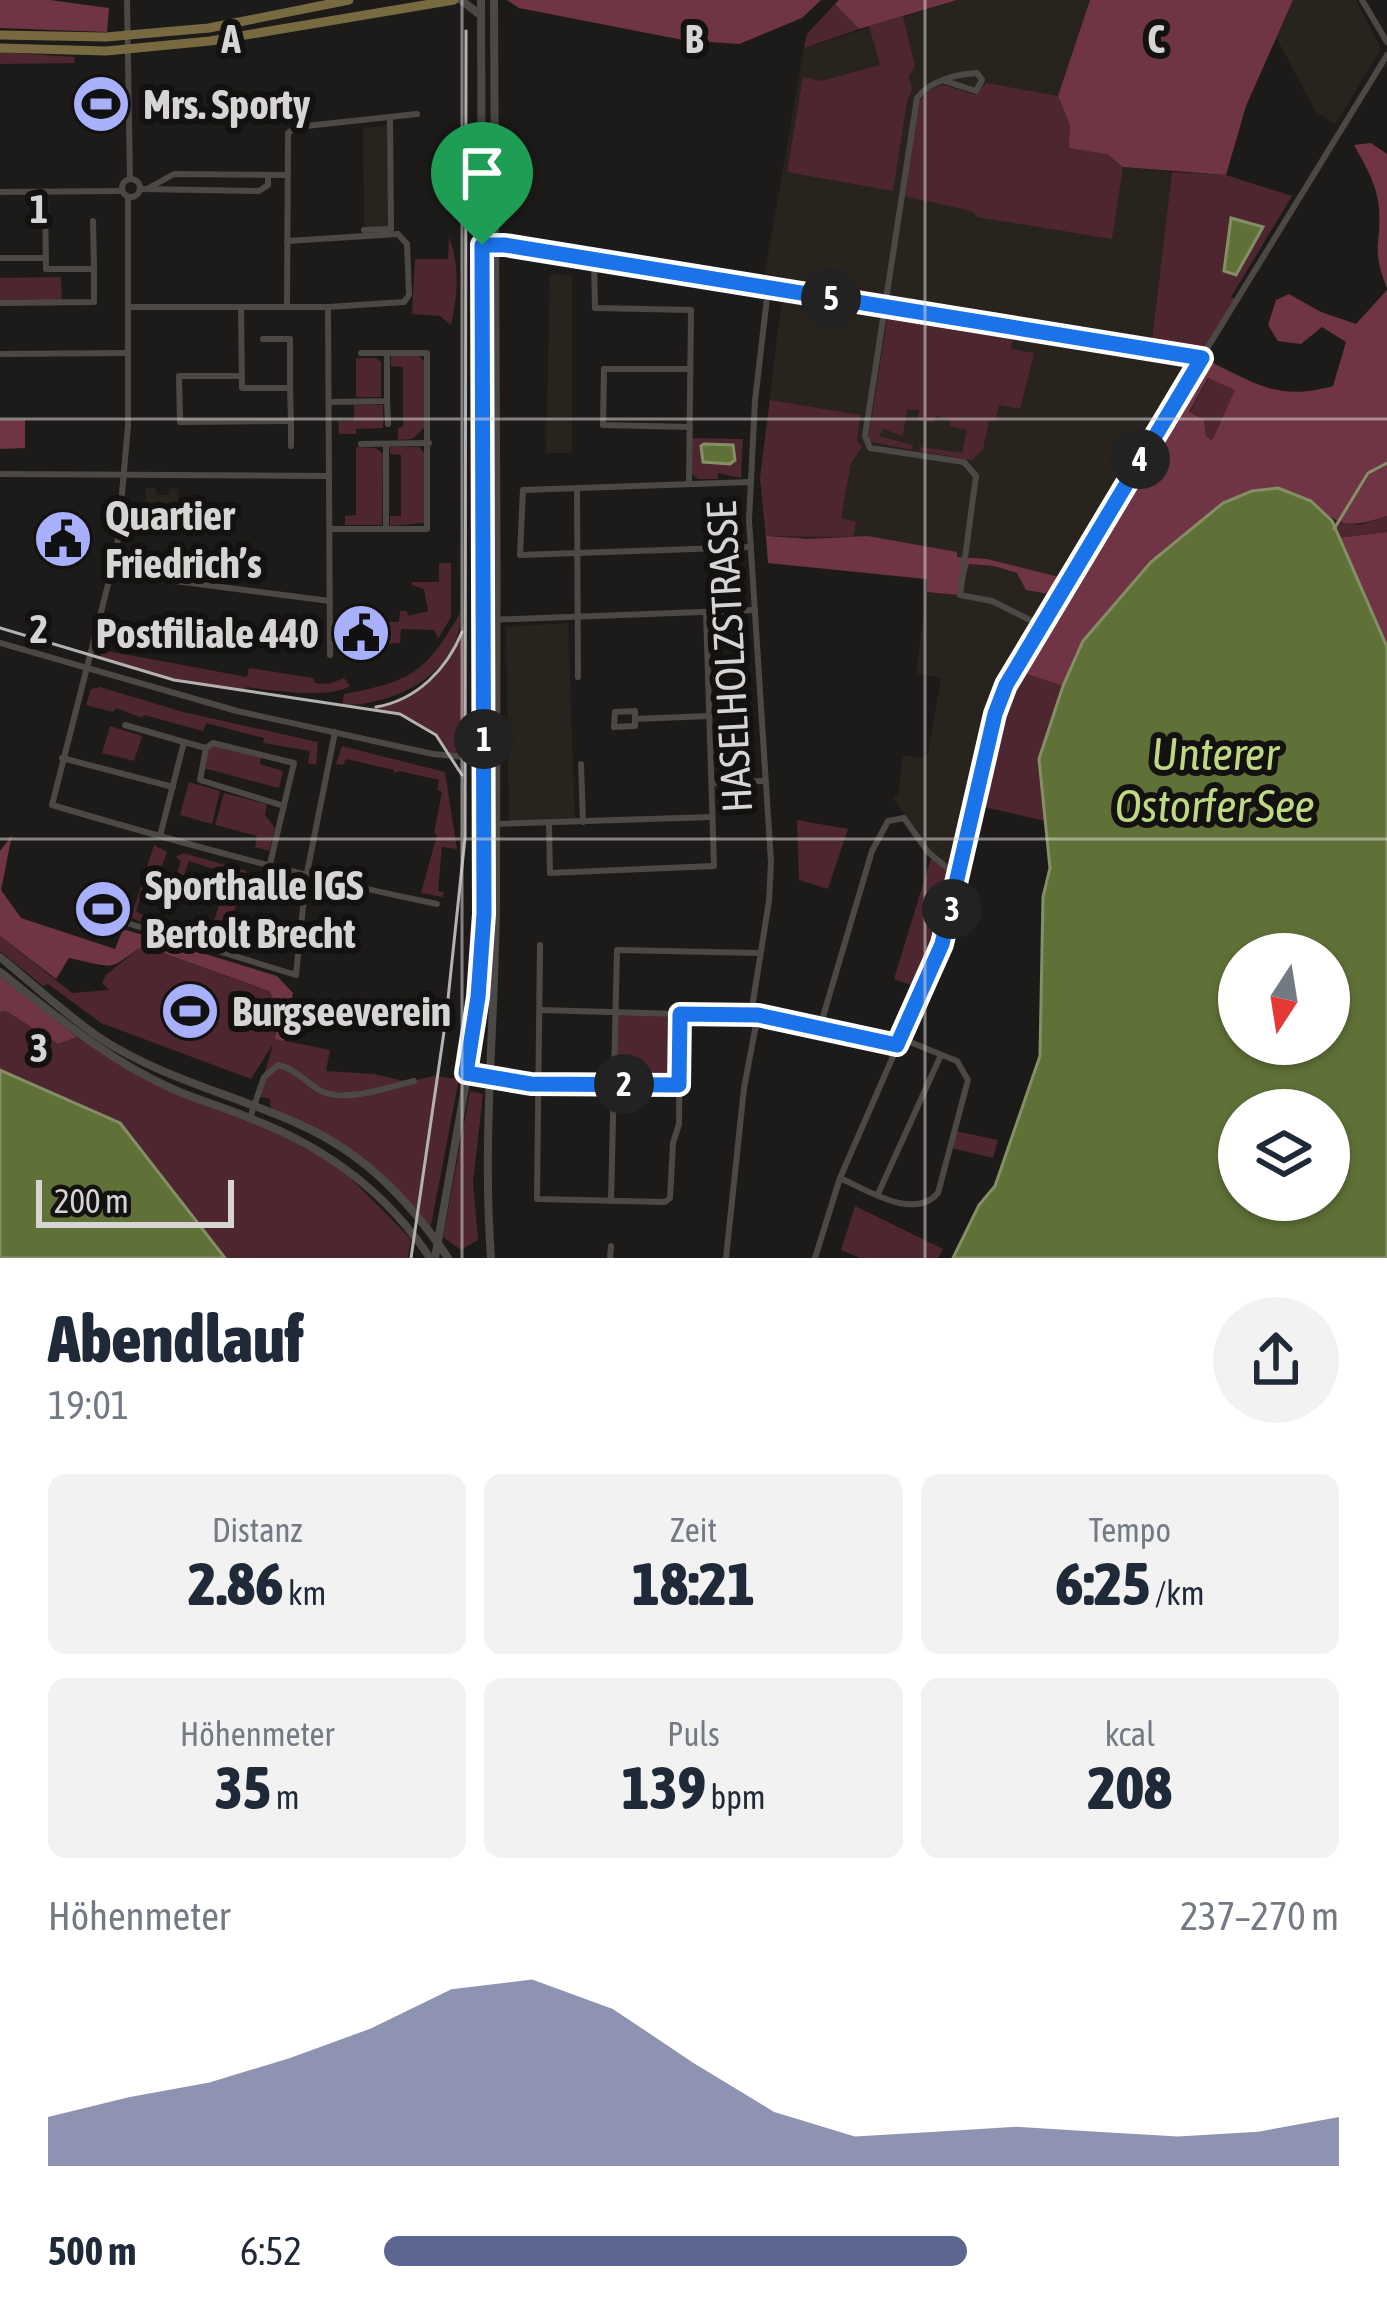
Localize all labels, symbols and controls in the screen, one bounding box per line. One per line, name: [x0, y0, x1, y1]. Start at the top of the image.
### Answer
text: A: [220, 17, 241, 61]
text: B: [685, 17, 704, 61]
text: C: [1147, 17, 1165, 61]
sports icon: Mrs. Sporty: [70, 73, 132, 135]
place label: Mrs. Sporty: [143, 80, 311, 128]
pin: [431, 122, 533, 245]
icon: arrive: [449, 140, 515, 206]
text: 1: [30, 187, 48, 231]
pin: 5: [801, 268, 861, 328]
text: 5: [823, 279, 839, 317]
pin: 4: [1110, 429, 1170, 489]
text: 4: [1132, 440, 1148, 478]
place label: Quartier Friedrich’s: [105, 491, 262, 587]
street label: HASELHOLZSTRASSE: [697, 500, 761, 814]
public building icon: Quartier Friedrich’s: [32, 508, 94, 570]
public building icon: Postfiliale 440: [330, 602, 392, 664]
text: 2: [30, 607, 48, 651]
place label: Postfiliale 440: [96, 609, 319, 657]
pin: 1: [454, 709, 514, 769]
text: 1: [476, 720, 492, 758]
water label: Unterer Ostorfer See: [1115, 728, 1315, 832]
place label: Sporthalle IGS Bertolt Brecht: [145, 861, 364, 957]
sports icon: Sporthalle IGS Bertolt Brecht: [72, 878, 134, 940]
pin: 3: [922, 879, 982, 939]
text: 3: [944, 890, 960, 928]
north arrow: [1218, 933, 1350, 1065]
map controls: [1218, 933, 1350, 1221]
sports icon: Burgseeverein: [159, 980, 221, 1042]
place label: Burgseeverein: [232, 987, 451, 1035]
text: 3: [30, 1026, 48, 1070]
pin: 2: [594, 1054, 654, 1114]
text: 2: [616, 1065, 632, 1103]
button: layers: [1218, 1089, 1350, 1221]
scale bar: [36, 1174, 234, 1227]
text: 200 m: [54, 1182, 129, 1220]
button: share: [1213, 1297, 1339, 1423]
text: Abendlauf: [48, 1300, 303, 1376]
text: 19:01: [48, 1383, 129, 1427]
text: Distanz: [212, 1511, 302, 1549]
text: Zeit: [670, 1511, 717, 1549]
text: Tempo: [1089, 1511, 1171, 1549]
text: 2.86: [188, 1549, 283, 1618]
text: 18:21: [632, 1549, 755, 1618]
text: 6:25: [1055, 1549, 1150, 1618]
text: km: [283, 1574, 326, 1612]
text: /km: [1150, 1574, 1204, 1612]
text: Höhenmeter: [180, 1715, 334, 1753]
text: Puls: [667, 1715, 720, 1753]
text: kcal: [1105, 1715, 1155, 1753]
text: 35: [215, 1753, 271, 1822]
text: 139: [621, 1753, 706, 1822]
text: 208: [1088, 1753, 1172, 1822]
text: m: [271, 1778, 300, 1816]
text: bpm: [706, 1778, 766, 1816]
text: Höhenmeter: [48, 1894, 230, 1938]
text: 237–270 m: [1180, 1894, 1339, 1938]
text: 500 m: [48, 2229, 136, 2273]
text: 6:52: [240, 2229, 302, 2273]

